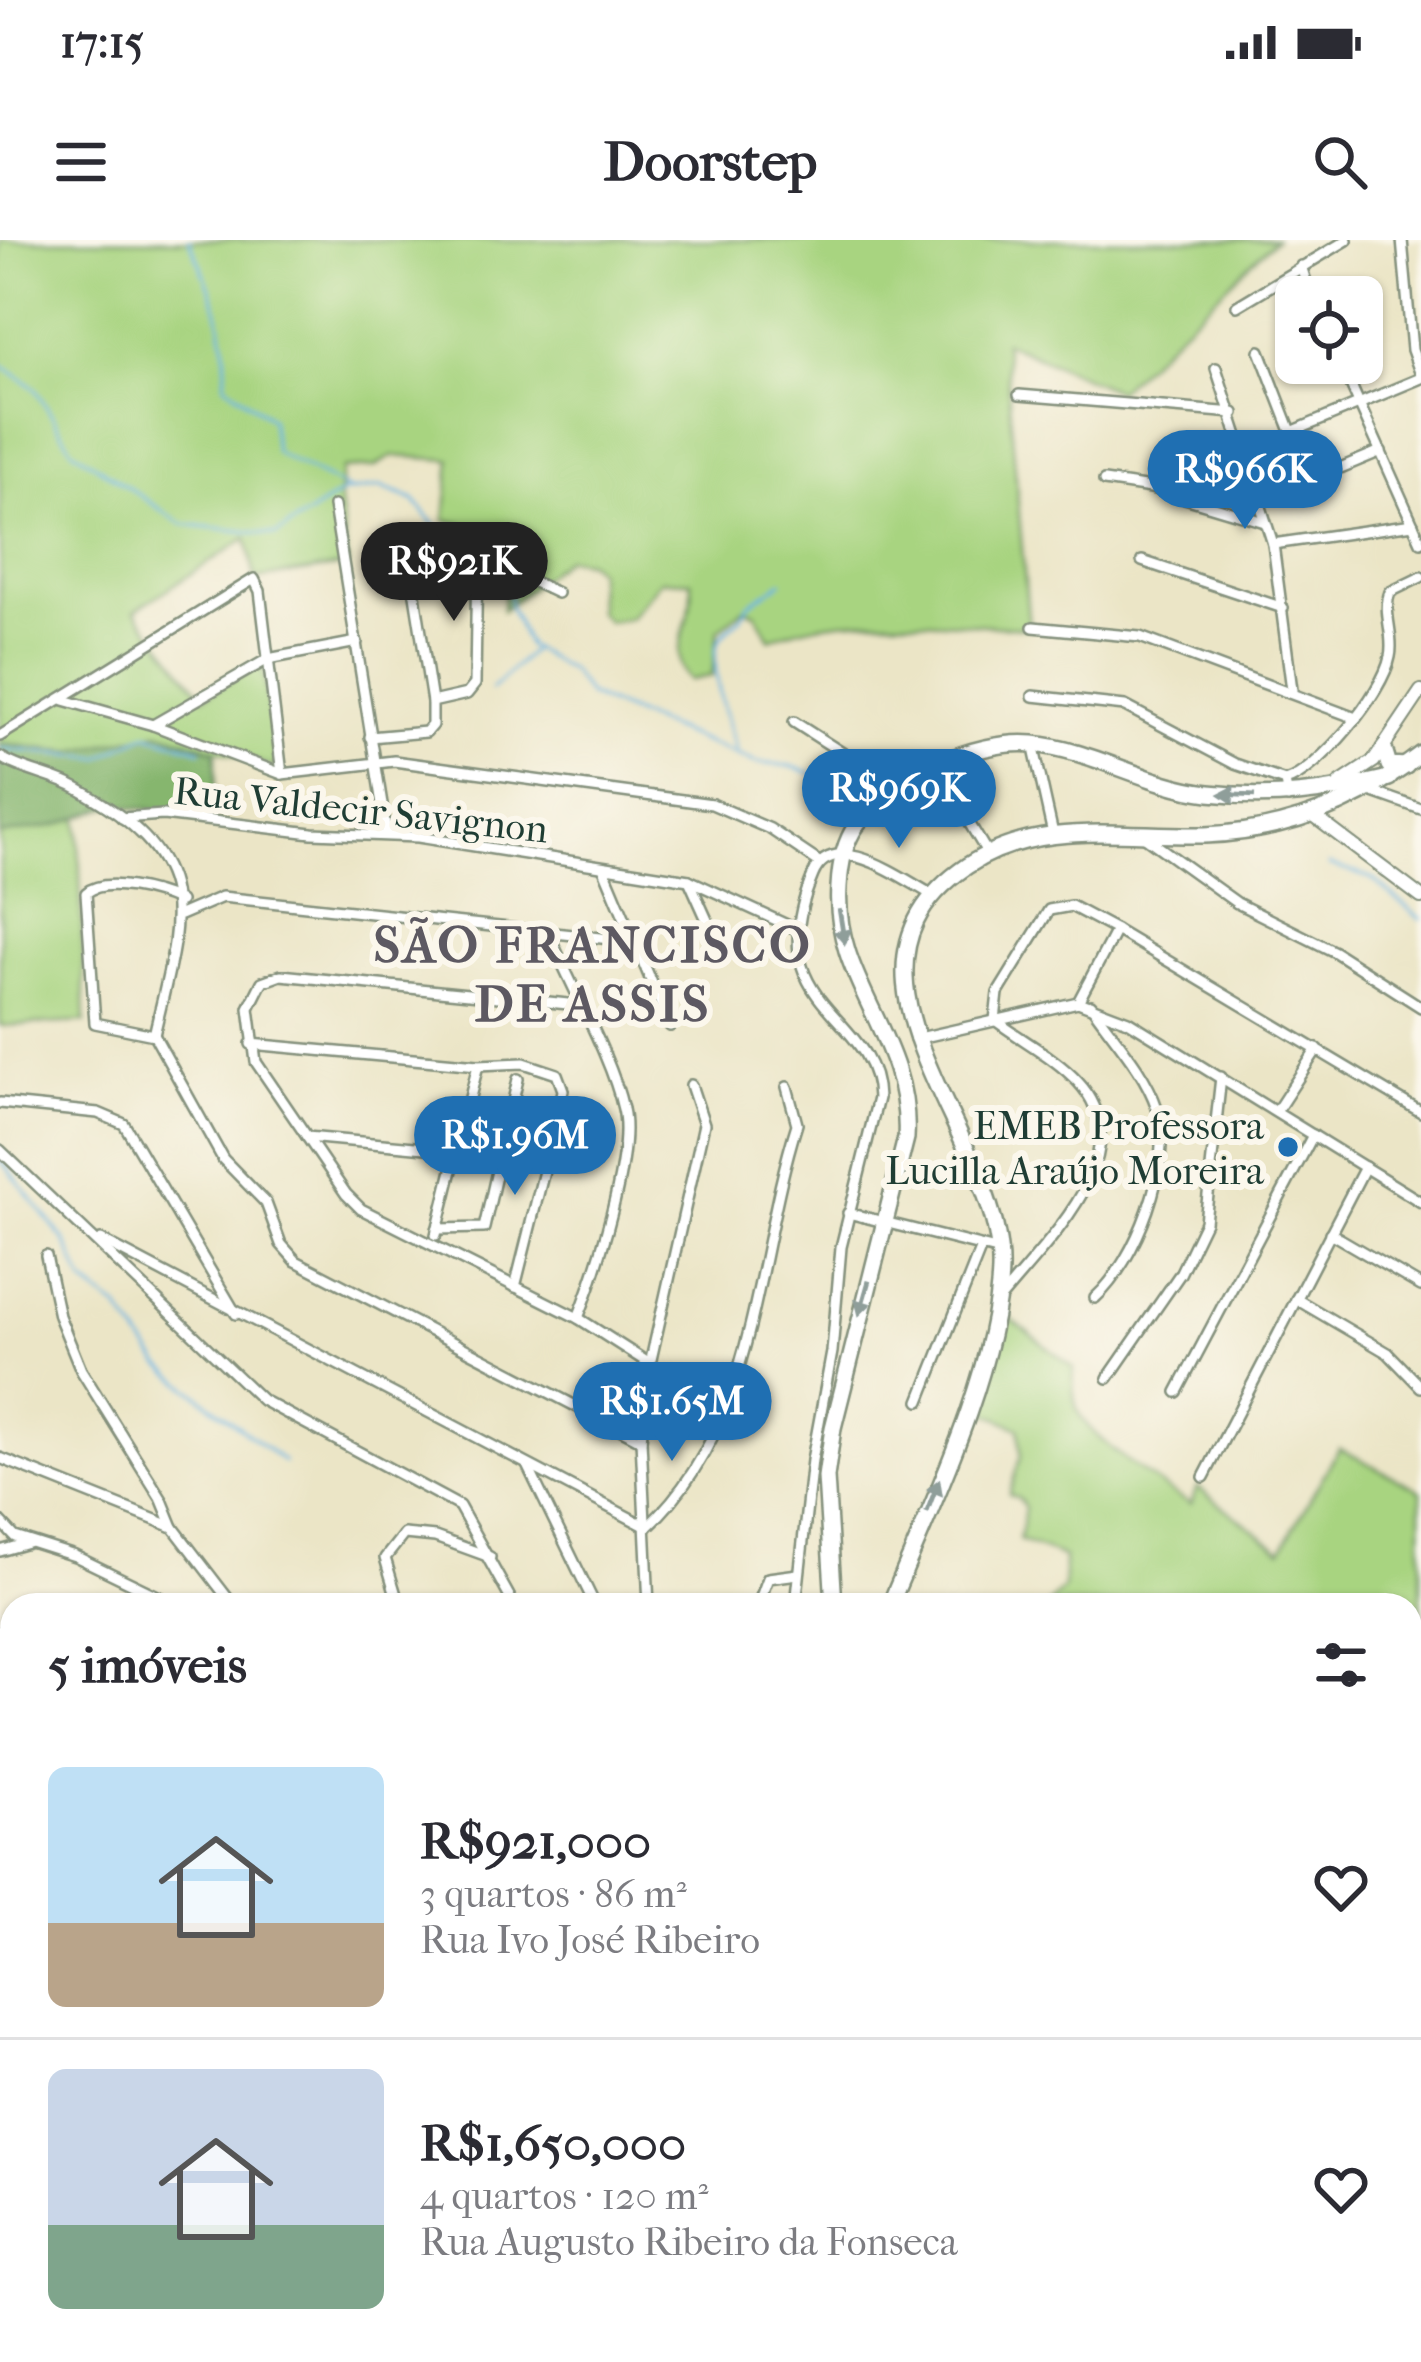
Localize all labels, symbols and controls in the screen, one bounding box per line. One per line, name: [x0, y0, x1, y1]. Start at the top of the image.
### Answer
text: 17:15: [60, 16, 144, 69]
icon: menu: [48, 129, 114, 195]
icon: search: [1307, 129, 1373, 195]
text: Doorstep: [604, 131, 817, 194]
map controls: [1275, 276, 1383, 384]
button: locate: [1275, 276, 1383, 384]
pin: R$966K: [1147, 430, 1343, 532]
text: R$966K: [1175, 446, 1315, 492]
pin: R$921K: [356, 522, 552, 624]
text: R$921K: [388, 538, 520, 584]
pin: R$969K: [801, 749, 997, 851]
text: R$969K: [829, 765, 969, 811]
street label: Rua Valdecir Savignon: [172, 767, 551, 853]
one-way arrow: [1218, 785, 1255, 804]
one-way arrow: [833, 909, 852, 946]
district label: SÃO FRANCISCO DE ASSIS: [373, 915, 813, 1034]
pin: R$1.96M: [404, 1096, 626, 1198]
place label: EMEB Professora Lucilla Araújo Moreira: [886, 1103, 1265, 1194]
text: R$1.96M: [441, 1112, 589, 1158]
marker: EMEB Professora Lucilla Araújo Moreira: [1275, 1134, 1301, 1160]
one-way arrow: [853, 1280, 872, 1317]
pin: R$1.65M: [561, 1362, 783, 1464]
text: R$1.65M: [600, 1378, 744, 1424]
one-way arrow: [925, 1478, 944, 1514]
icon: filters: [1308, 1632, 1374, 1698]
text: 5 imóveis: [48, 1635, 247, 1695]
text: R$921,000: [420, 1811, 651, 1871]
icon: home: [144, 1815, 288, 1959]
icon: heart: [1308, 1854, 1374, 1920]
text: 3 quartos · 86 m²: [420, 1871, 687, 1917]
text: Rua Ivo José Ribeiro: [420, 1917, 760, 1963]
text: R$1,650,000: [420, 2113, 686, 2173]
icon: home: [144, 2117, 288, 2261]
icon: heart: [1308, 2156, 1374, 2222]
text: 4 quartos · 120 m²: [420, 2173, 708, 2219]
text: Rua Augusto Ribeiro da Fonseca: [420, 2219, 958, 2265]

